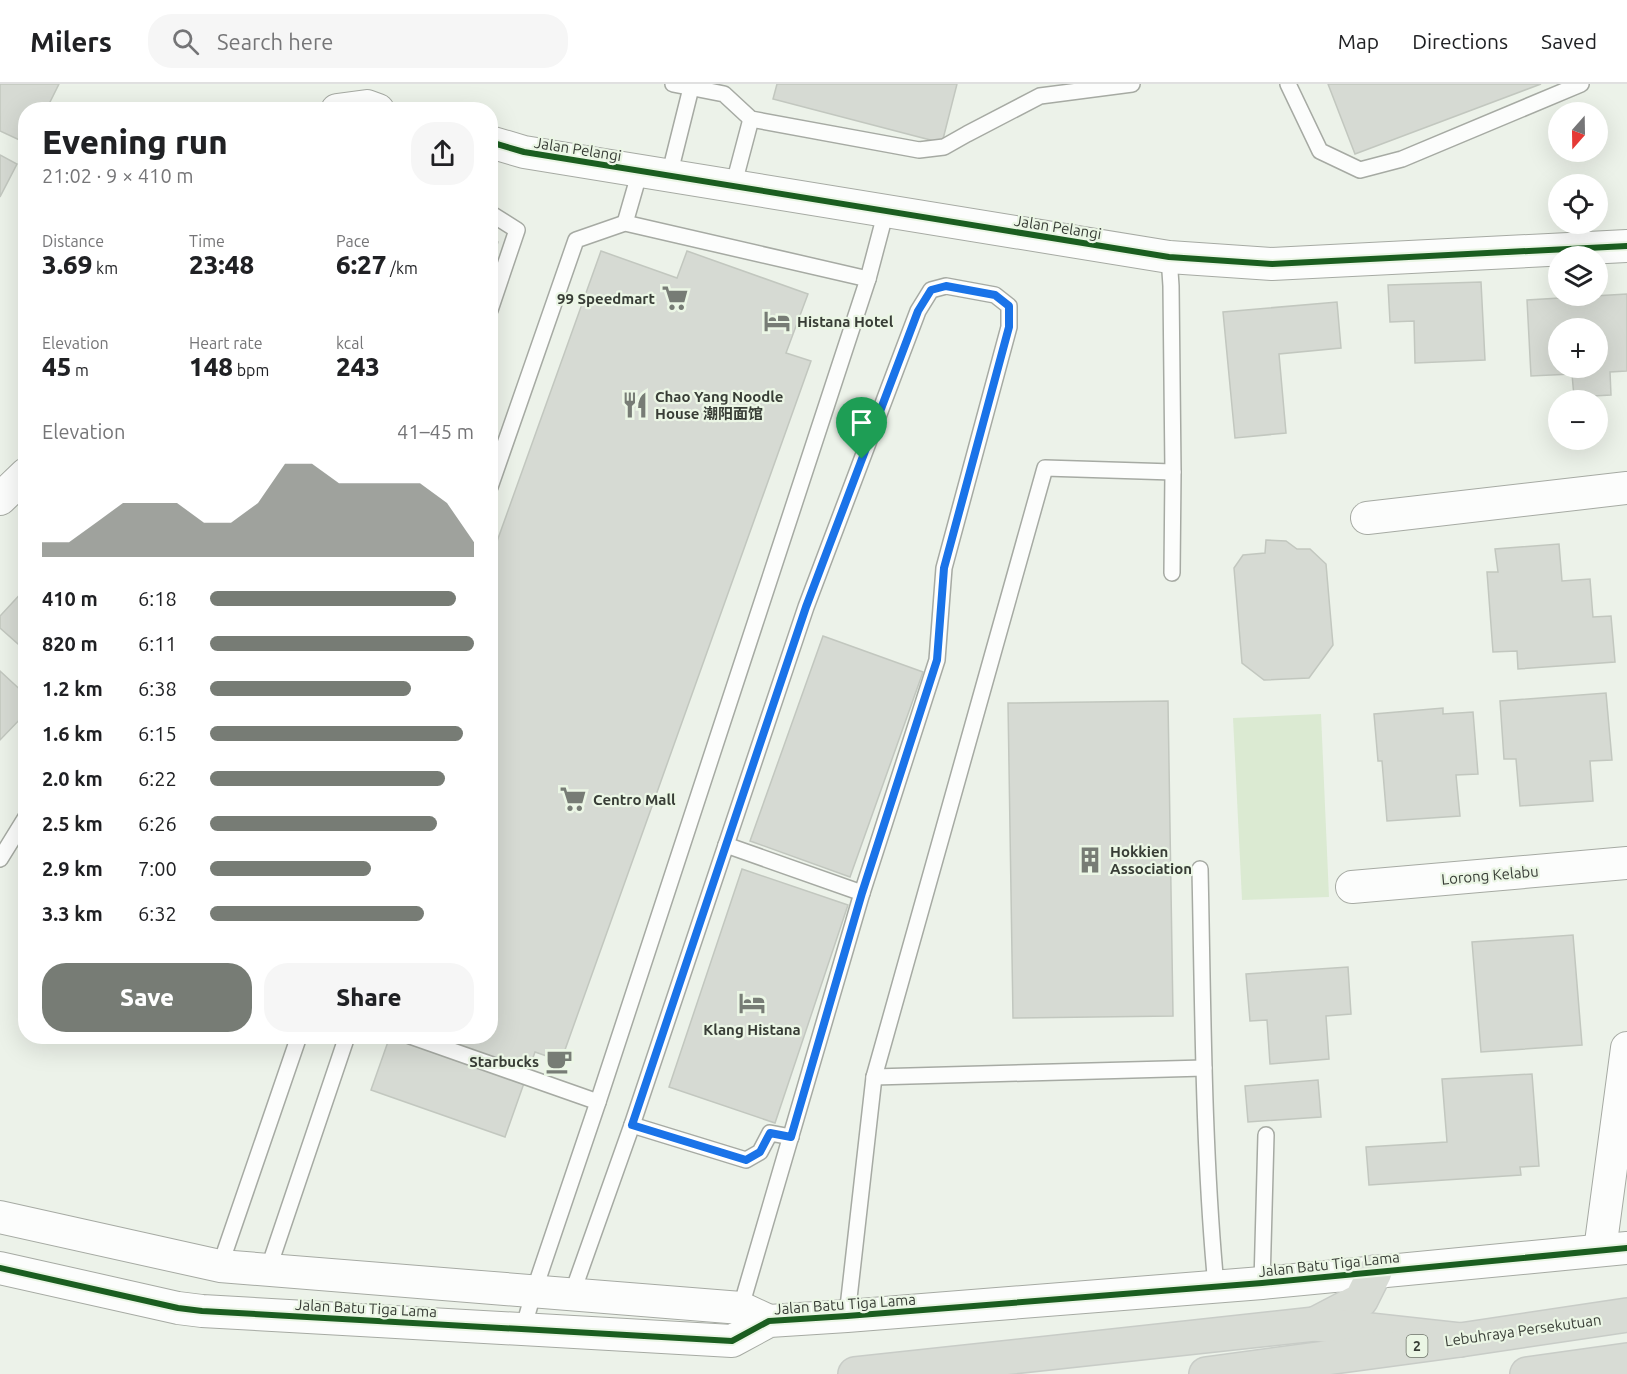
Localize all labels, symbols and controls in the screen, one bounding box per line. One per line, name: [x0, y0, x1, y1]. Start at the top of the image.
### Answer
search box: [148, 14, 568, 68]
icon: search: [169, 25, 202, 58]
text: Milers: [30, 26, 112, 57]
text: Search here: [217, 29, 333, 54]
text: Map: [1338, 29, 1379, 53]
text: Directions: [1412, 29, 1508, 53]
text: Saved: [1541, 29, 1597, 53]
north arrow: [1548, 102, 1608, 162]
map controls: [1548, 102, 1608, 450]
button: share: [411, 122, 474, 185]
text: Evening run: [42, 123, 228, 160]
street label: Jalan Pelangi: [533, 134, 623, 164]
text: 21:02 · 9 × 410 m: [42, 164, 194, 187]
button: locate: [1548, 174, 1608, 234]
street label: Jalan Pelangi: [1013, 212, 1103, 242]
text: Distance: [42, 232, 104, 250]
text: Time: [189, 232, 225, 250]
text: Pace: [336, 232, 370, 250]
button: layers: [1548, 246, 1608, 306]
text: 3.69: [42, 250, 92, 279]
text: 23:48: [189, 250, 254, 279]
text: 6:27: [336, 250, 386, 279]
text: km: [92, 259, 118, 277]
text: /km: [386, 259, 418, 277]
supermarket icon: 99 Speedmart: [660, 283, 690, 313]
place label: 99 Speedmart: [557, 290, 656, 307]
hotel icon: Histana Hotel: [762, 306, 792, 336]
place label: Histana Hotel: [797, 313, 894, 330]
button: +: [1548, 318, 1608, 378]
text: Elevation: [42, 334, 109, 352]
text: Heart rate: [189, 334, 263, 352]
text: kcal: [336, 334, 364, 352]
text: 45: [42, 352, 71, 381]
text: 148: [189, 352, 233, 381]
text: 243: [336, 352, 380, 381]
text: m: [71, 361, 89, 379]
text: bpm: [233, 361, 269, 379]
place label: Chao Yang Noodle House 潮阳面馆: [655, 388, 783, 422]
restaurant icon: Chao Yang Noodle House 潮阳面馆: [620, 390, 650, 420]
button: −: [1548, 390, 1608, 450]
pin: [836, 397, 887, 459]
icon: arrive: [845, 406, 878, 439]
text: Elevation: [42, 420, 125, 443]
text: 41–45 m: [397, 420, 474, 443]
text: 410 m: [42, 587, 98, 610]
text: 6:18: [138, 587, 177, 610]
text: 820 m: [42, 632, 98, 655]
text: 6:11: [138, 632, 177, 655]
text: 1.2 km: [42, 677, 103, 700]
text: 6:38: [138, 677, 177, 700]
text: 1.6 km: [42, 722, 103, 745]
text: 6:15: [138, 722, 177, 745]
text: 2.0 km: [42, 767, 103, 790]
text: 6:22: [138, 767, 177, 790]
supermarket icon: Centro Mall: [558, 784, 588, 814]
place label: Centro Mall: [593, 791, 676, 808]
text: 2.5 km: [42, 812, 103, 835]
text: 6:26: [138, 812, 177, 835]
place label: Hokkien Association: [1110, 843, 1192, 877]
building icon: Hokkien Association: [1075, 845, 1105, 875]
text: 2.9 km: [42, 857, 103, 880]
text: 7:00: [138, 857, 177, 880]
street label: Lorong Kelabu: [1441, 862, 1539, 888]
text: 3.3 km: [42, 902, 103, 925]
text: 6:32: [138, 902, 177, 925]
button: Save: [42, 963, 252, 1032]
button: Share: [264, 963, 474, 1032]
hotel icon: Klang Histana: [737, 988, 767, 1018]
place label: Klang Histana: [703, 1021, 801, 1038]
cafe icon: Starbucks: [544, 1046, 574, 1076]
place label: Starbucks: [469, 1053, 539, 1070]
street label: Jalan Batu Tiga Lama: [1258, 1248, 1400, 1280]
street label: Jalan Batu Tiga Lama: [774, 1291, 916, 1317]
street label: Jalan Batu Tiga Lama: [295, 1296, 437, 1320]
street label: Lebuhraya Persekutuan: [1444, 1311, 1602, 1349]
road number: 2: [1406, 1335, 1428, 1357]

